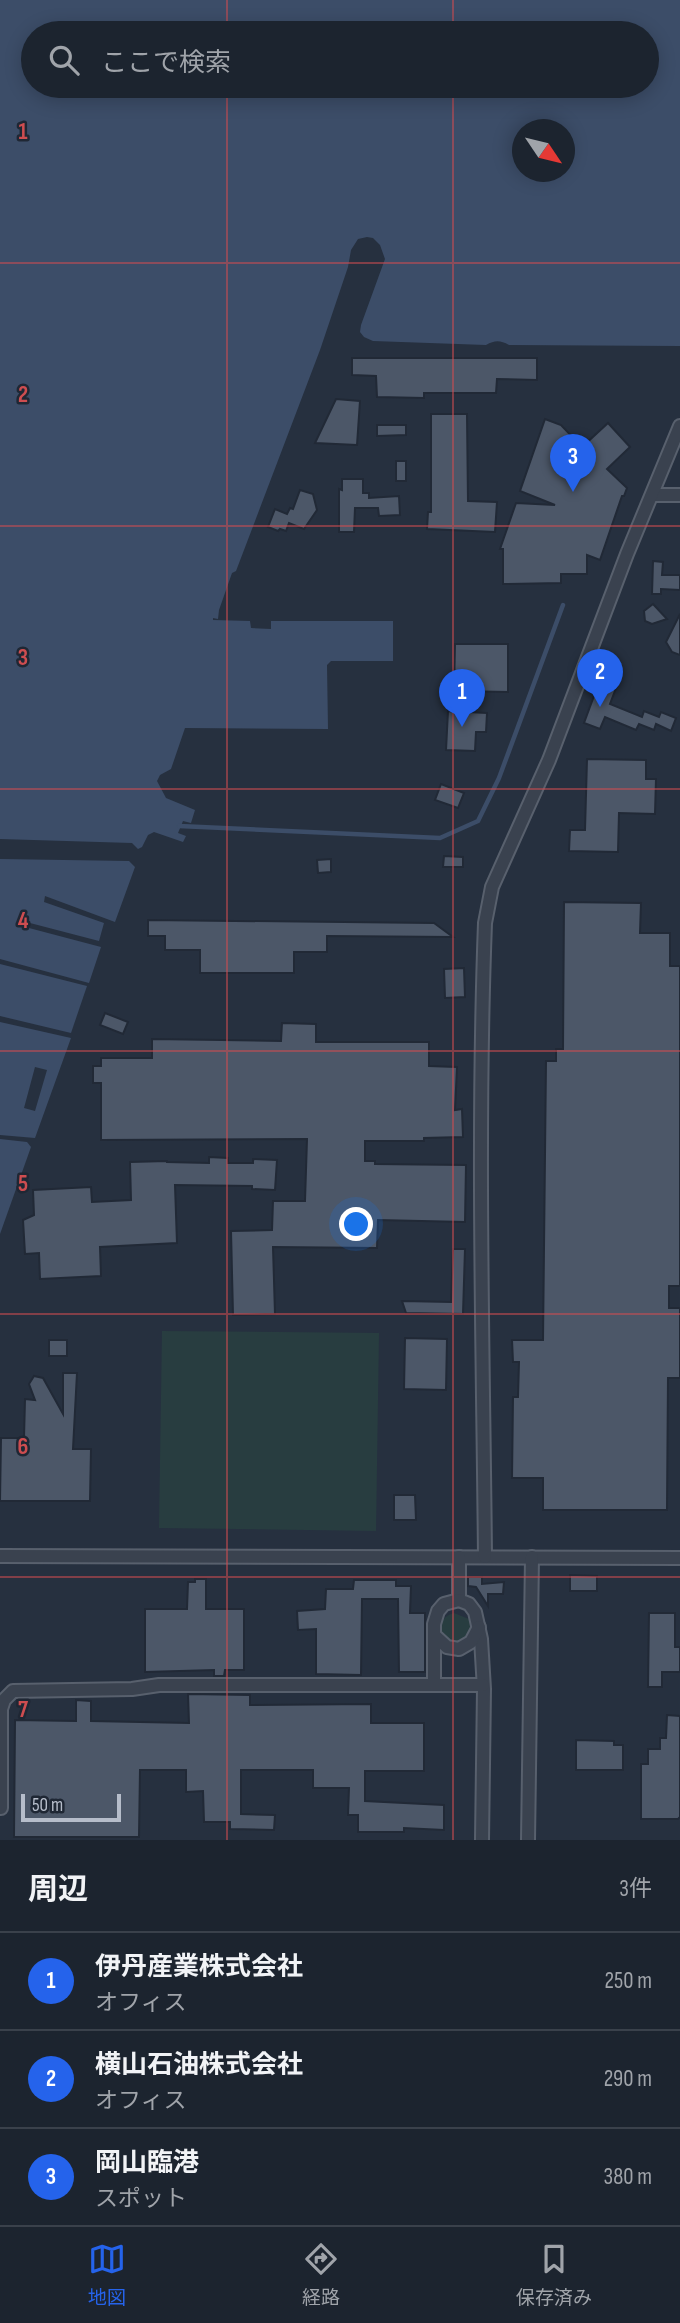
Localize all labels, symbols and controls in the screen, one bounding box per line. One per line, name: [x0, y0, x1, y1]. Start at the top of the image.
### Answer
search box: [21, 21, 659, 98]
icon: search: [45, 41, 83, 79]
text: ここで検索: [101, 48, 231, 79]
text: 1: [18, 118, 28, 146]
north arrow: [512, 119, 575, 182]
text: 2: [18, 381, 28, 409]
pin: 3: [550, 434, 596, 492]
text: 3: [18, 644, 28, 672]
pin: 2: [577, 649, 623, 707]
pin: 1: [439, 669, 485, 727]
text: 4: [18, 907, 29, 935]
text: 5: [18, 1170, 28, 1198]
your location: [339, 1207, 373, 1241]
text: 6: [18, 1433, 28, 1461]
text: 7: [18, 1696, 28, 1724]
scale bar: [21, 1791, 121, 1823]
text: 50 m: [32, 1794, 63, 1817]
text: 周辺: [28, 1872, 88, 1908]
text: 3件: [619, 1875, 652, 1903]
text: 伊丹産業株式会社: [95, 1952, 303, 1983]
text: 1: [46, 1967, 56, 1995]
text: 250 m: [605, 1967, 652, 1995]
text: オフィス: [95, 1989, 187, 2017]
text: 横山石油株式会社: [95, 2050, 303, 2081]
text: 2: [46, 2065, 56, 2093]
text: 290 m: [604, 2065, 652, 2093]
text: オフィス: [95, 2087, 187, 2115]
text: 岡山臨港: [95, 2148, 199, 2179]
text: 3: [46, 2163, 56, 2191]
text: 380 m: [604, 2163, 652, 2191]
text: スポット: [95, 2185, 187, 2213]
tab: 地図: [88, 2240, 126, 2310]
tab: 経路: [302, 2240, 340, 2310]
tab: 保存済み: [516, 2240, 592, 2310]

